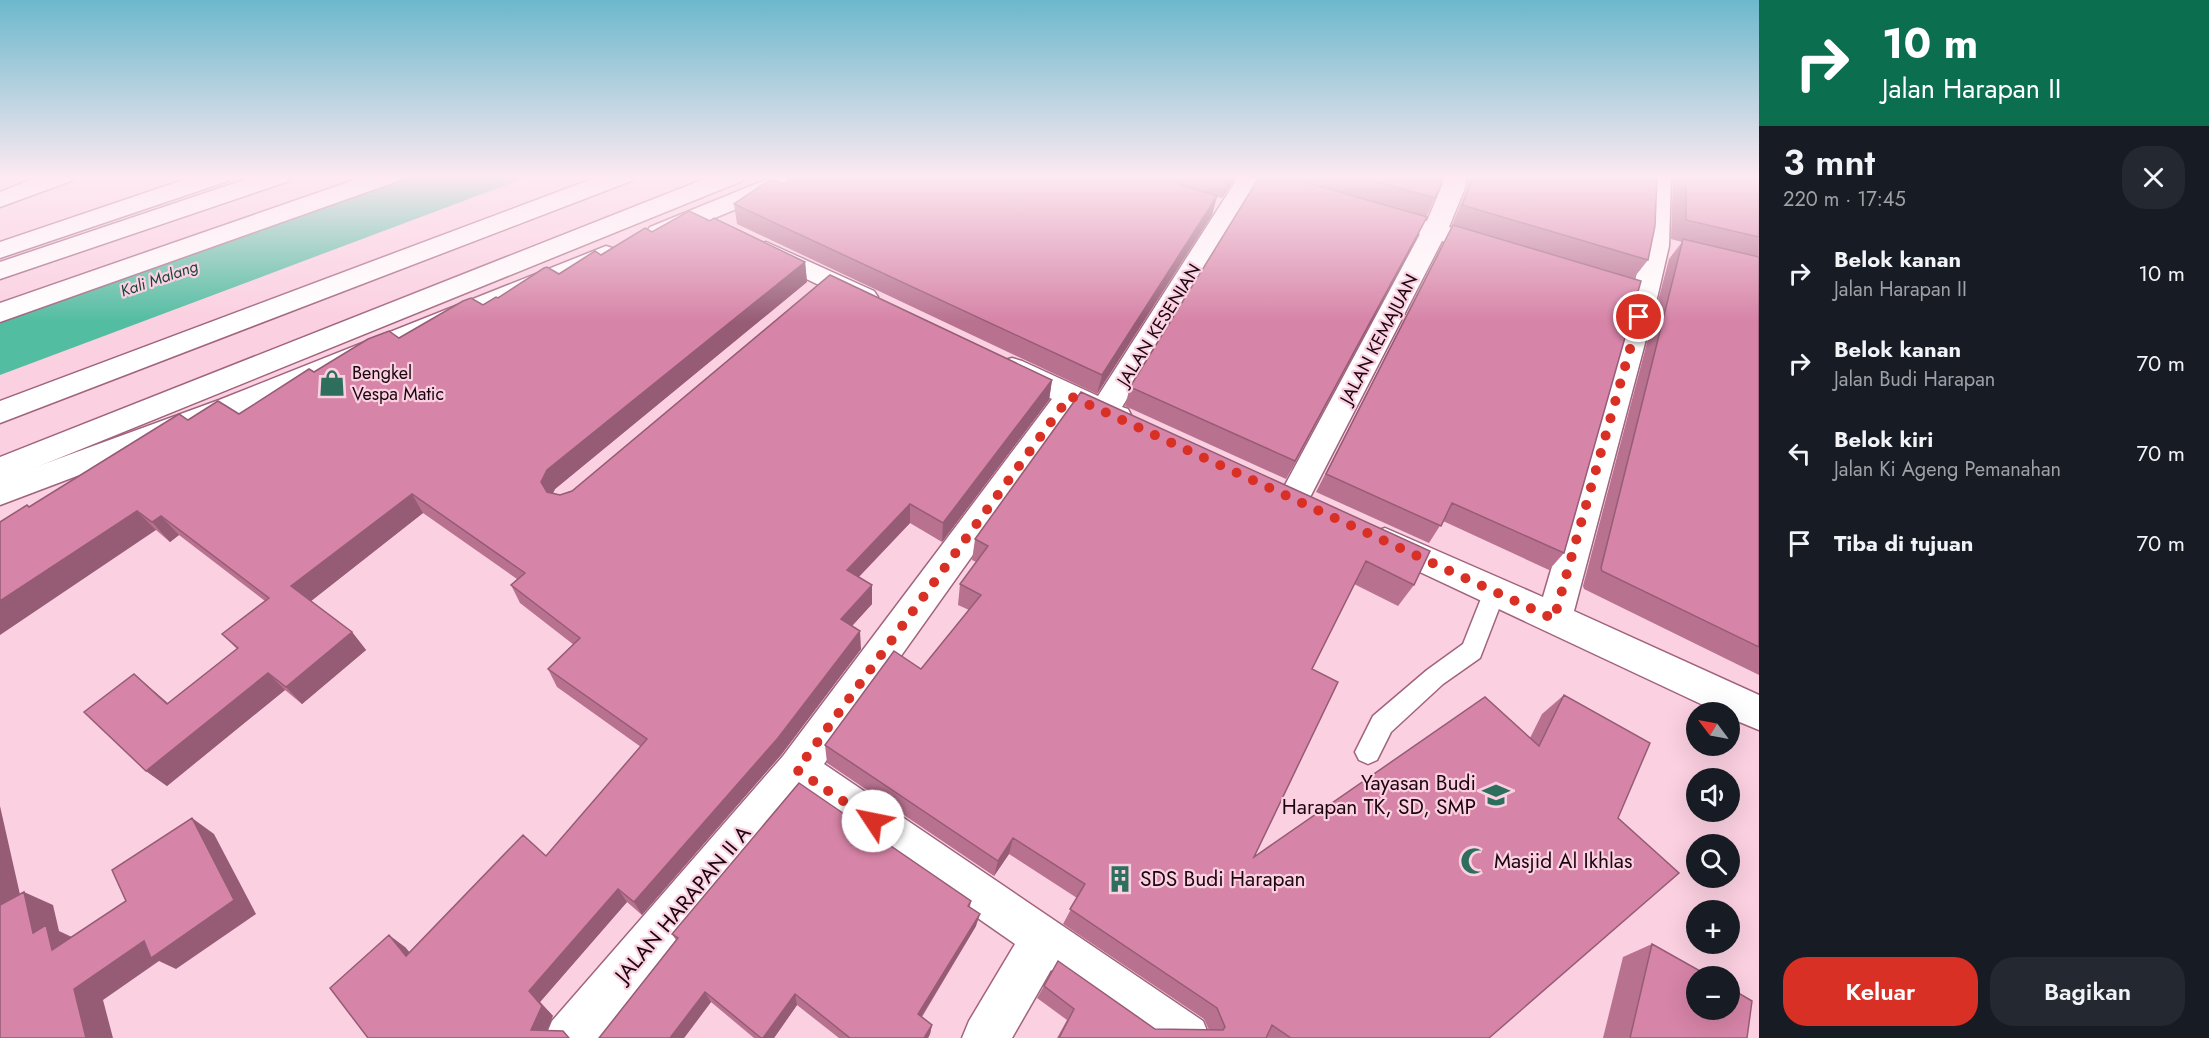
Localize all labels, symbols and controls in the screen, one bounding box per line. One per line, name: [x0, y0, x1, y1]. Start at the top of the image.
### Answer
text: 10 m: [1882, 13, 1978, 74]
icon: right: [1783, 24, 1861, 102]
text: Jalan Harapan II: [1882, 69, 2061, 108]
text: 3 mnt: [1783, 136, 1875, 188]
button: close: [2122, 146, 2185, 209]
text: 220 m · 17:45: [1783, 185, 1906, 214]
text: Belok kanan: [1834, 243, 1961, 275]
water label: Kali Malang: [117, 254, 201, 303]
icon: right: [1783, 257, 1816, 290]
text: 10 m: [2138, 257, 2185, 289]
street label: JALAN KESENIAN: [1110, 259, 1207, 393]
street label: JALAN KEMAJUAN: [1333, 269, 1424, 410]
text: Jalan Harapan II: [1834, 275, 1967, 304]
pin: [1613, 291, 1664, 342]
icon: arrive: [1622, 300, 1655, 333]
text: Belok kanan: [1834, 333, 1961, 365]
icon: right: [1783, 347, 1816, 380]
text: 70 m: [2136, 347, 2185, 379]
place label: Bengkel Vespa Matic: [352, 360, 444, 407]
text: Jalan Budi Harapan: [1834, 365, 1995, 394]
shop icon: Bengkel Vespa Matic: [317, 368, 347, 398]
text: Belok kiri: [1834, 423, 1933, 455]
icon: left: [1783, 437, 1816, 470]
text: 70 m: [2136, 437, 2185, 469]
text: Jalan Ki Ageng Pemanahan: [1834, 455, 2061, 484]
icon: arrive: [1783, 527, 1816, 560]
text: Tiba di tujuan: [1834, 527, 1973, 559]
text: 70 m: [2136, 527, 2185, 559]
north arrow: [1686, 702, 1740, 756]
map controls: [1686, 702, 1740, 1020]
place label: Yayasan Budi Harapan TK, SD, SMP: [1282, 768, 1476, 822]
button: sound: [1686, 768, 1740, 822]
school or university icon: Yayasan Budi Harapan TK, SD, SMP: [1481, 780, 1511, 810]
position arrow: [841, 789, 905, 853]
street label: JALAN HARAPAN II A: [606, 819, 758, 991]
button: search: [1686, 834, 1740, 888]
mosque icon: Masjid Al Ikhlas: [1459, 846, 1489, 876]
place label: Masjid Al Ikhlas: [1494, 846, 1632, 876]
building icon: SDS Budi Harapan: [1105, 864, 1135, 894]
place label: SDS Budi Harapan: [1140, 864, 1306, 894]
button: +: [1686, 900, 1740, 954]
button: Keluar: [1783, 957, 1978, 1026]
button: Bagikan: [1990, 957, 2185, 1026]
button: −: [1686, 966, 1740, 1020]

